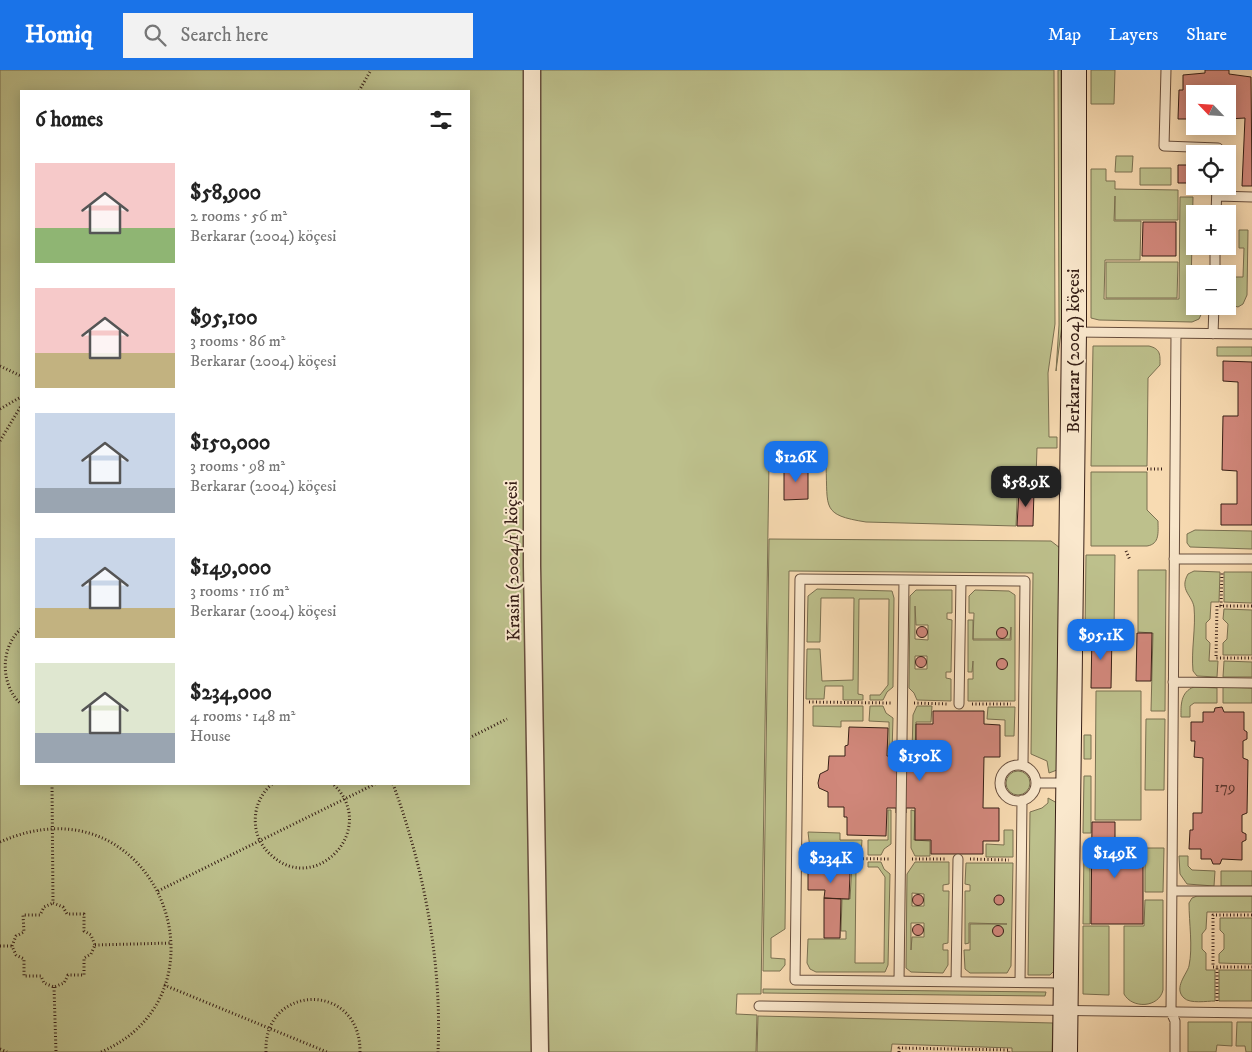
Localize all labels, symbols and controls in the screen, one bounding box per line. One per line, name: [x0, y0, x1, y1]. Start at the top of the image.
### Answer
search box: [123, 13, 473, 58]
text: Homiq: [25, 20, 93, 50]
icon: search: [141, 21, 169, 49]
text: Search here: [181, 24, 268, 47]
text: Map: [1048, 24, 1081, 46]
text: Layers: [1109, 24, 1158, 46]
text: Share: [1186, 24, 1227, 46]
north arrow: [1186, 85, 1236, 135]
map controls: [1186, 85, 1236, 315]
icon: filters: [427, 106, 455, 134]
text: 6 homes: [35, 107, 103, 133]
button: locate: [1186, 145, 1236, 195]
text: $58,900: [190, 180, 261, 206]
icon: home: [75, 183, 135, 243]
button: +: [1186, 205, 1236, 255]
text: 2 rooms · 56 m²: [190, 206, 287, 226]
text: Berkarar (2004) köçesi: [190, 226, 336, 246]
button: −: [1186, 265, 1236, 315]
street label: Berkarar (2004) köçesi: [1063, 269, 1085, 433]
text: $95,100: [190, 305, 258, 331]
icon: home: [75, 308, 135, 368]
text: 3 rooms · 86 m²: [190, 331, 285, 351]
text: Berkarar (2004) köçesi: [190, 351, 336, 371]
text: $150,000: [190, 430, 270, 456]
icon: home: [75, 433, 135, 493]
pin: $126K: [761, 440, 831, 483]
text: $126K: [775, 447, 817, 467]
text: 3 rooms · 98 m²: [190, 456, 285, 476]
pin: $58.9K: [985, 466, 1067, 508]
text: $58.9K: [1002, 472, 1050, 492]
text: Berkarar (2004) köçesi: [190, 476, 336, 496]
street label: Krasin (2004/1) köçesi: [501, 481, 525, 641]
text: $149,000: [190, 555, 271, 581]
icon: home: [75, 558, 135, 618]
text: 3 rooms · 116 m²: [190, 581, 289, 601]
text: Berkarar (2004) köçesi: [190, 601, 336, 621]
pin: $95.1K: [1060, 618, 1142, 661]
text: $95.1K: [1078, 625, 1124, 645]
text: $234,000: [190, 680, 272, 706]
icon: home: [75, 683, 135, 743]
text: 4 rooms · 148 m²: [190, 706, 295, 726]
text: House: [190, 726, 231, 746]
pin: $150K: [885, 740, 955, 782]
text: $150K: [899, 746, 941, 766]
house number: 179: [1215, 778, 1235, 797]
pin: $149K: [1080, 836, 1150, 879]
pin: $234K: [796, 842, 866, 884]
text: $149K: [1093, 843, 1137, 863]
text: $234K: [809, 848, 853, 868]

